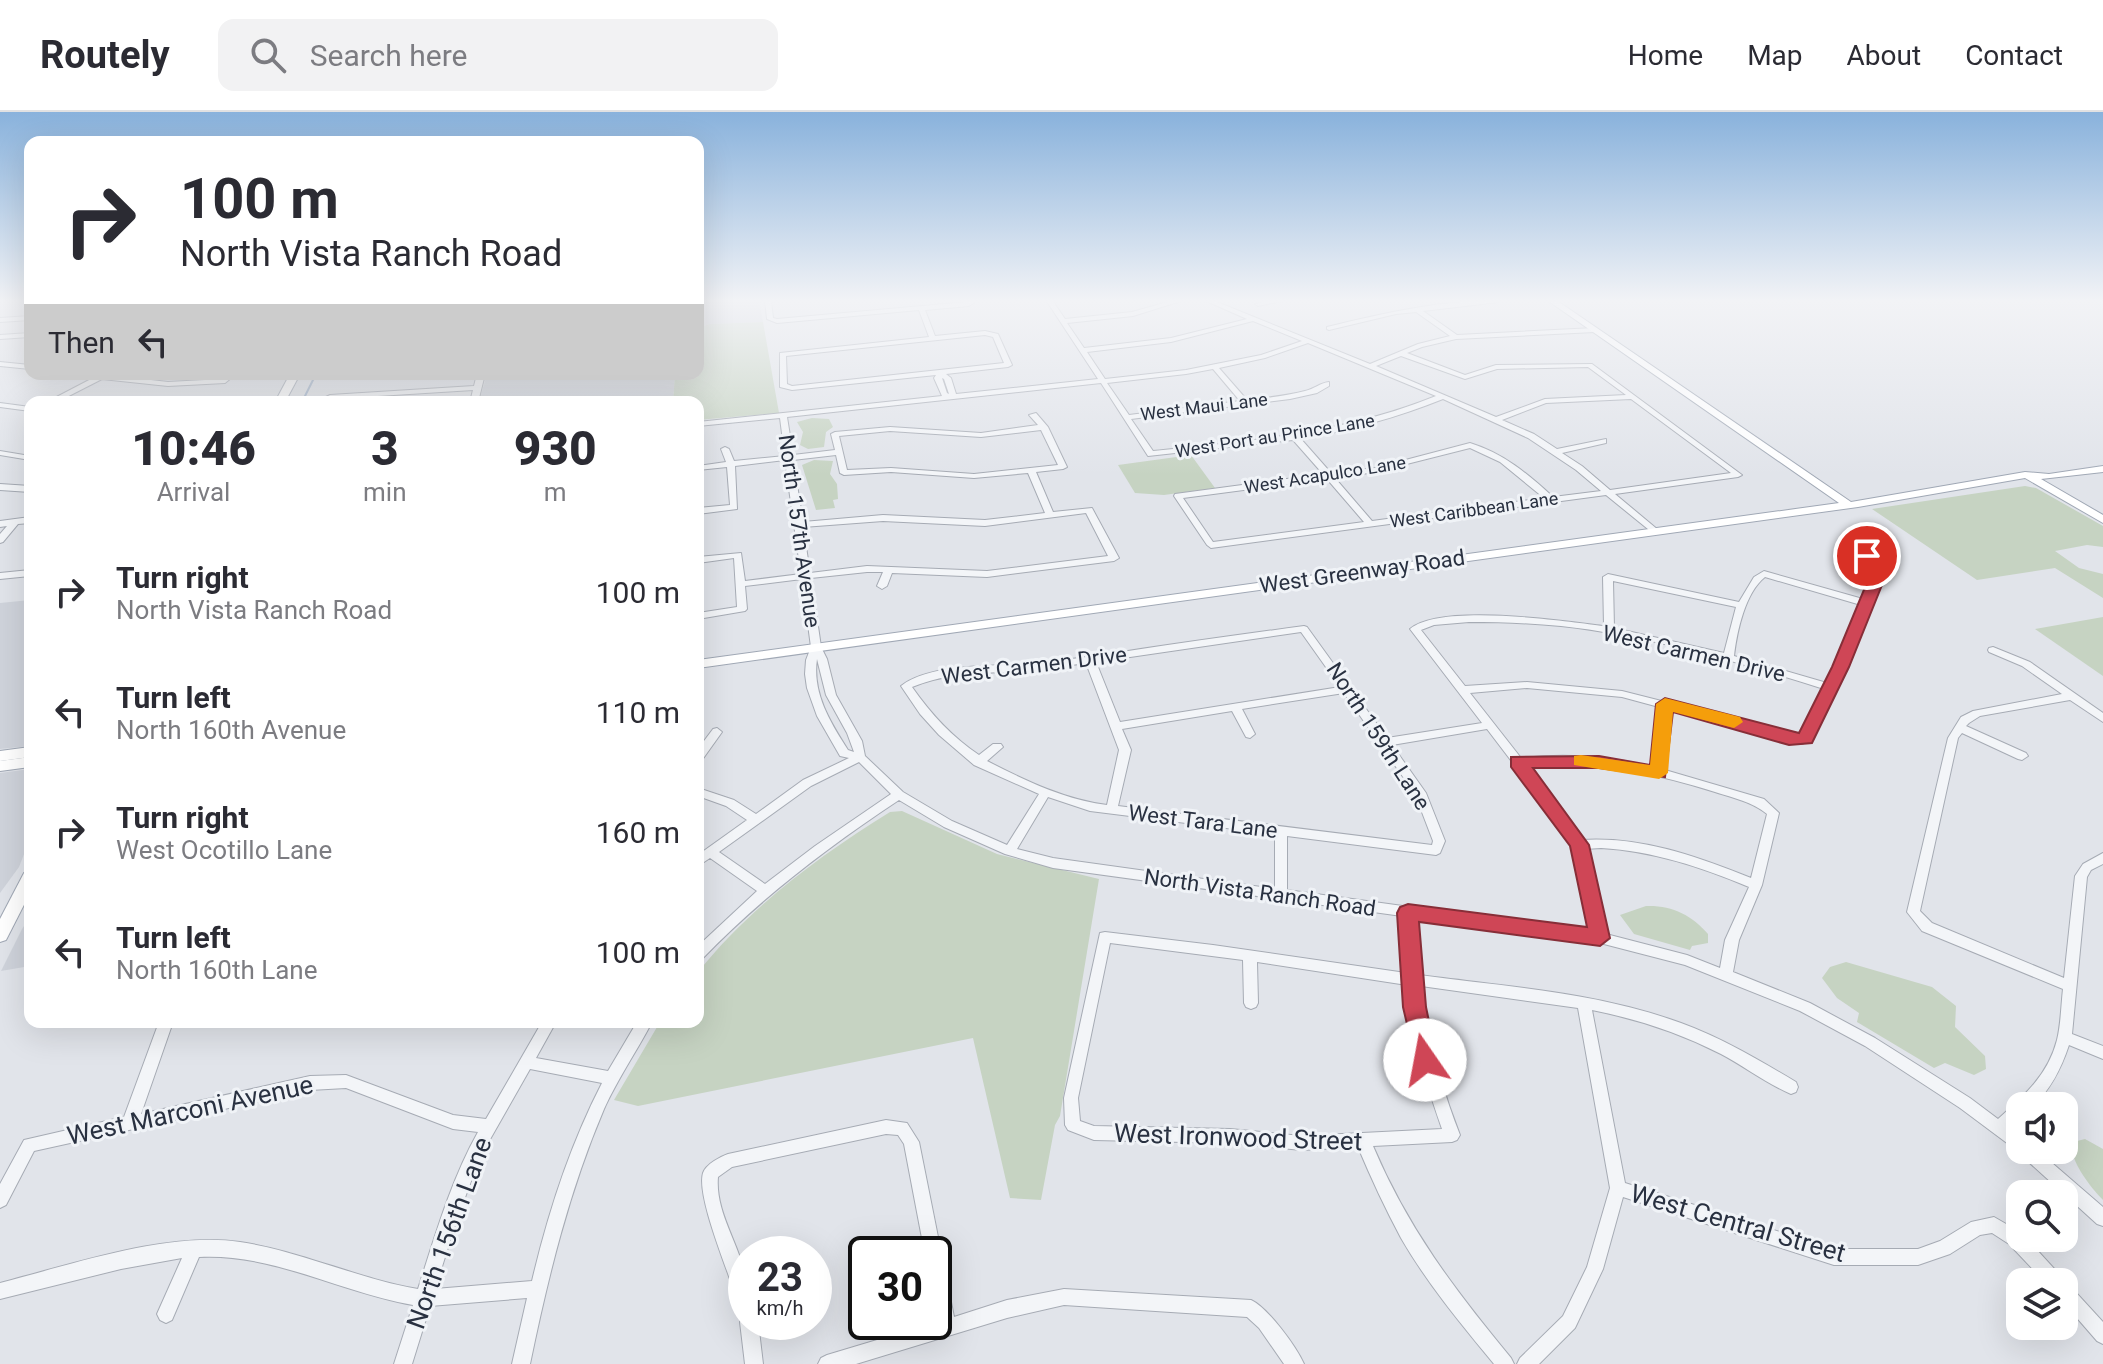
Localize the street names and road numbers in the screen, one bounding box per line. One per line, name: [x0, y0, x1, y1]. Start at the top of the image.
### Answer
street label: West Maui Lane: [1139, 388, 1269, 425]
street label: West Port au Prince Lane: [1174, 409, 1376, 462]
street label: North 157th Avenue: [774, 433, 825, 629]
street label: West Acapulco Lane: [1243, 451, 1407, 498]
street label: West Caribbean Lane: [1388, 487, 1559, 532]
street label: West Greenway Road: [1258, 545, 1466, 598]
street label: West Carmen Drive: [1600, 620, 1788, 687]
street label: West Carmen Drive: [940, 642, 1128, 689]
street label: North 159th Lane: [1322, 658, 1435, 815]
street label: West Tara Lane: [1127, 800, 1279, 843]
street label: North Vista Ranch Road: [1143, 864, 1377, 921]
street label: West Marconi Avenue: [64, 1069, 316, 1151]
street label: West Ironwood Street: [1113, 1118, 1363, 1156]
street label: North 156th Lane: [400, 1133, 498, 1333]
street label: West Central Street: [1627, 1178, 1849, 1268]

